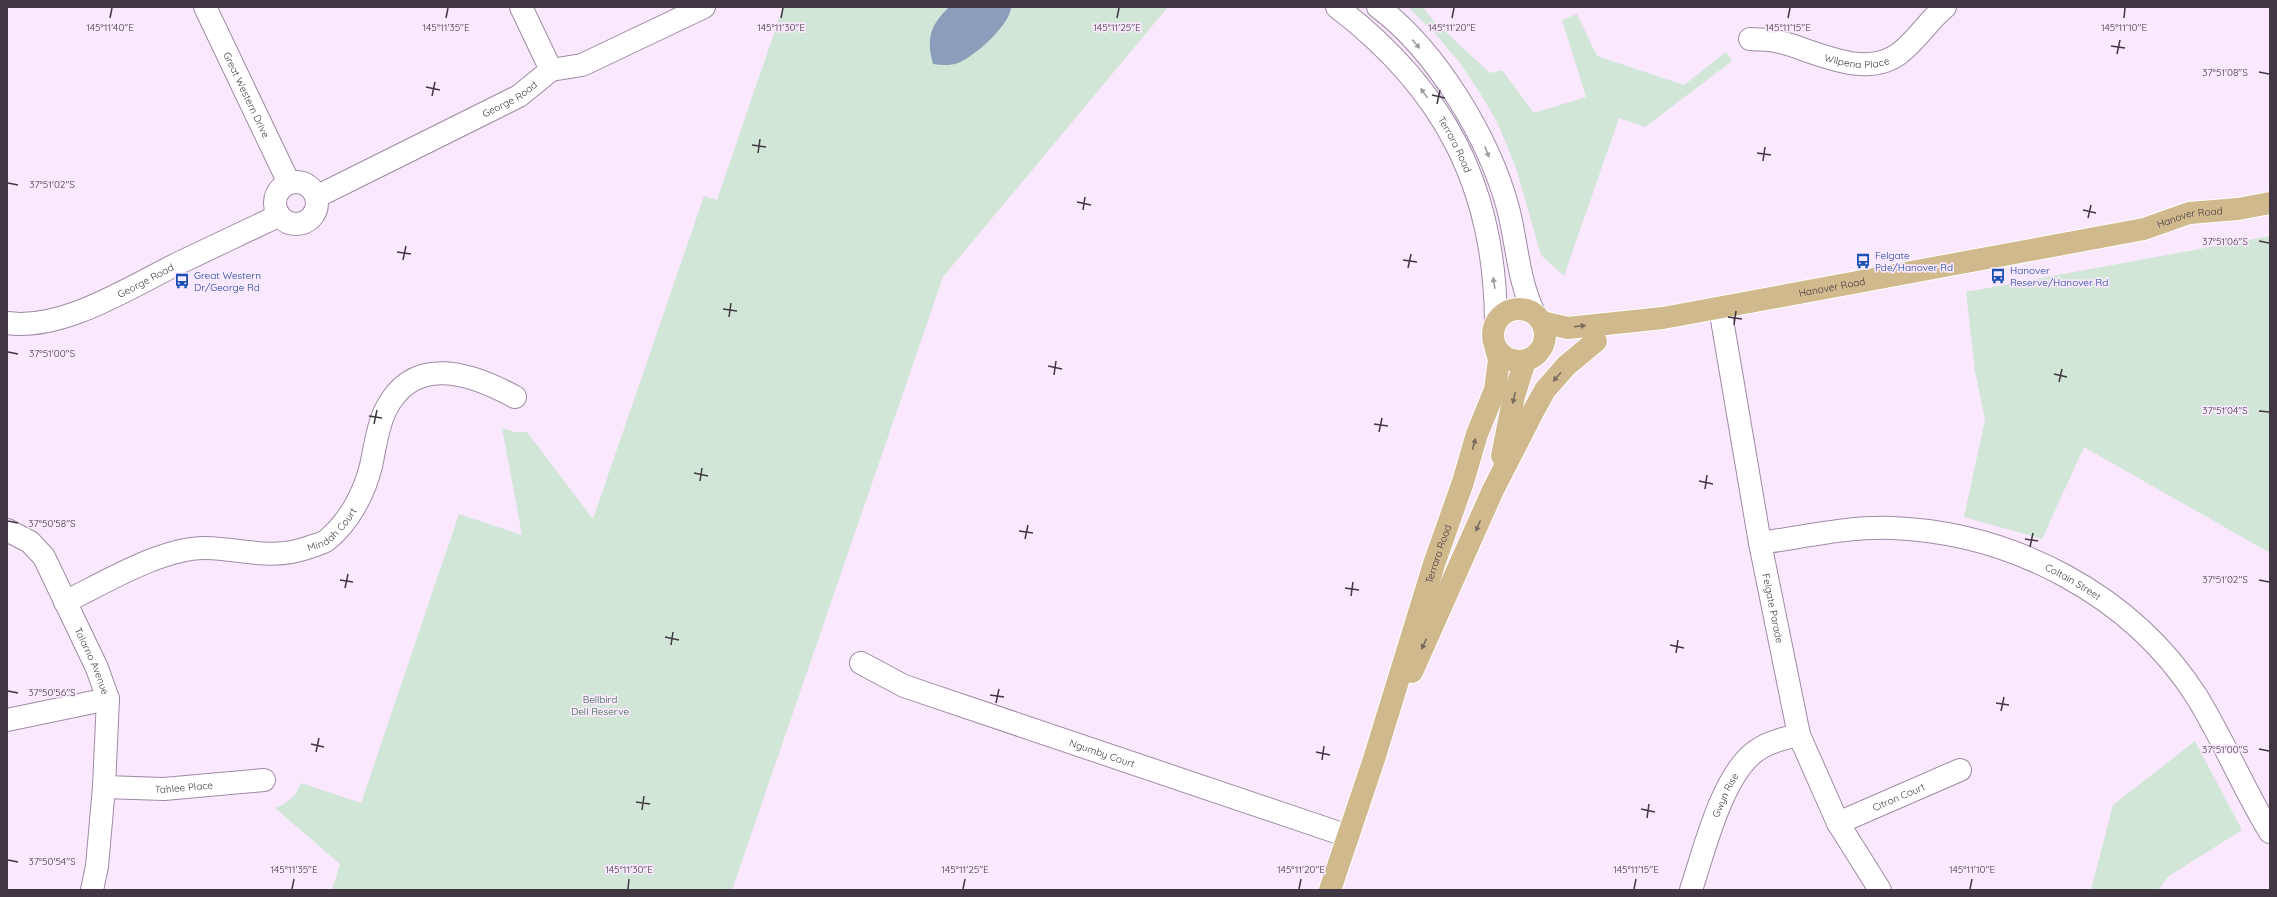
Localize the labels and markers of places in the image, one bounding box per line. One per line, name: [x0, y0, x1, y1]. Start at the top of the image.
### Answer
place label: Felgate Pde/Hanover Rd: [1875, 249, 1953, 274]
bus stop icon: Felgate Pde/Hanover Rd: [1854, 252, 1872, 270]
place label: Hanover Reserve/Hanover Rd: [2010, 264, 2108, 289]
bus stop icon: Hanover Reserve/Hanover Rd: [1989, 267, 2007, 285]
place label: Great Western Dr/George Rd: [194, 269, 261, 294]
bus stop icon: Great Western Dr/George Rd: [173, 272, 191, 290]

